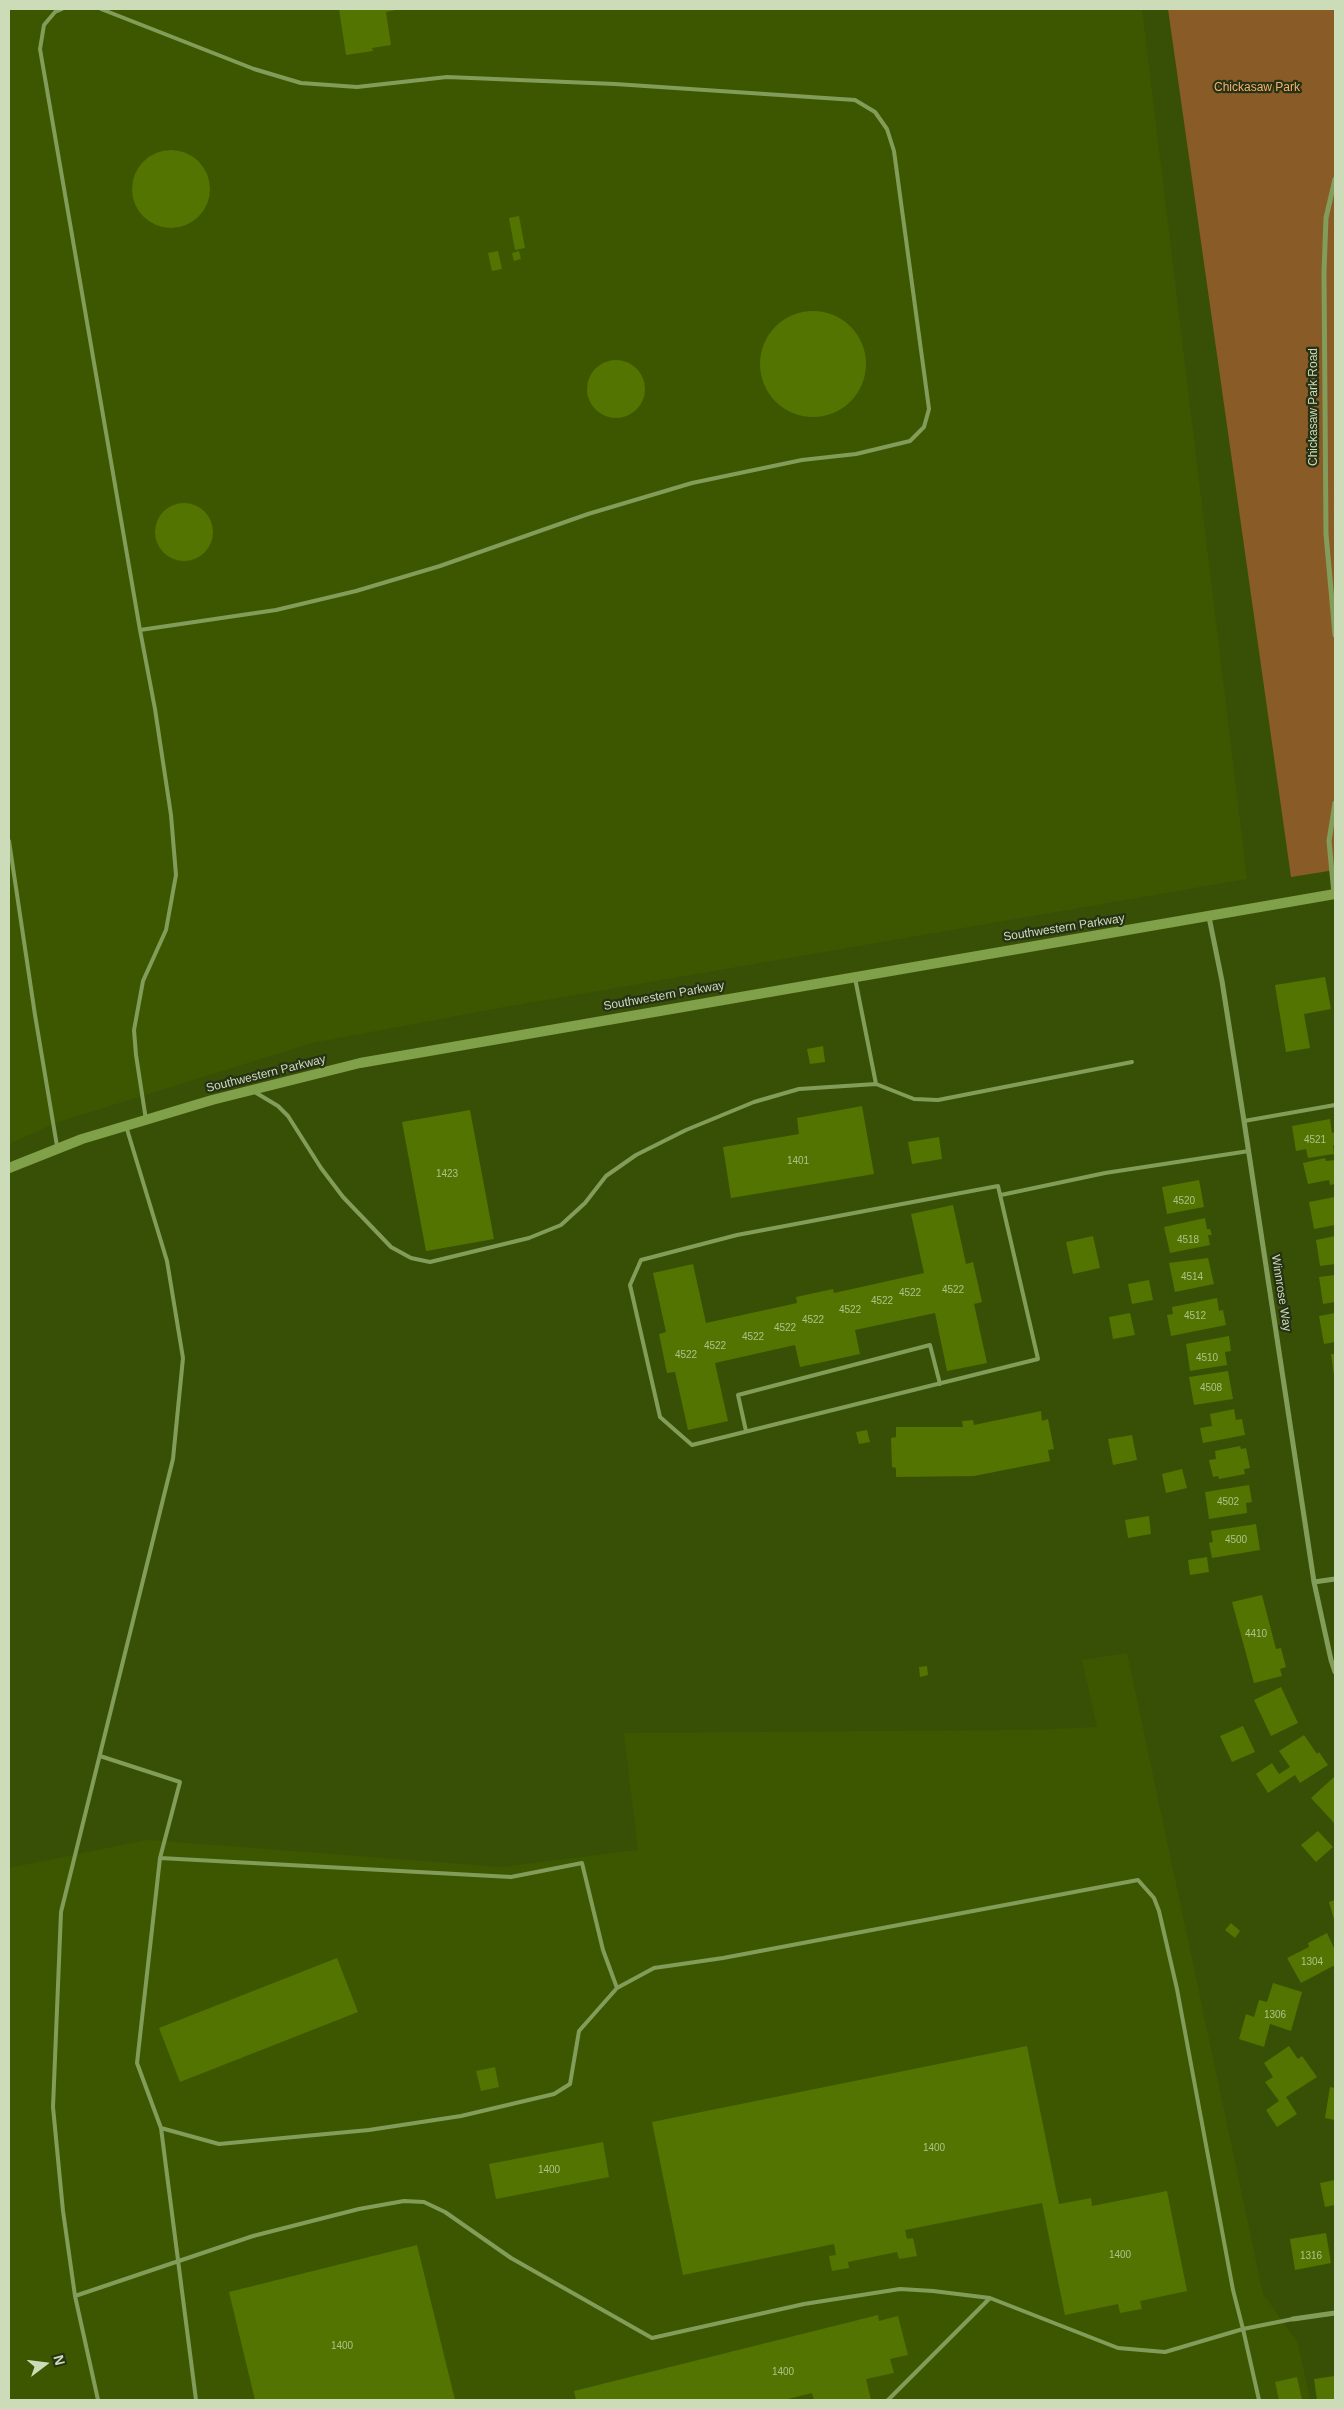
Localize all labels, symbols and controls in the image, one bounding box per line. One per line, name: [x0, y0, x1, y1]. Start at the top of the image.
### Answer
park label: Chickasaw Park: [1214, 81, 1300, 95]
street label: Chickasaw Park Road: [1307, 348, 1321, 466]
street label: Southwestern Parkway: [1002, 911, 1126, 945]
street label: Southwestern Parkway: [602, 978, 726, 1014]
street label: Southwestern Parkway: [205, 1052, 327, 1096]
house number: 4521: [1304, 1134, 1326, 1146]
house number: 1401: [787, 1155, 809, 1167]
house number: 1423: [436, 1168, 458, 1180]
house number: 4520: [1173, 1195, 1195, 1207]
house number: 4518: [1177, 1234, 1199, 1246]
street label: Winnrose Way: [1268, 1254, 1294, 1332]
house number: 4514: [1181, 1271, 1203, 1283]
house number: 4522: [942, 1284, 964, 1296]
house number: 4522: [899, 1287, 921, 1299]
house number: 4522: [871, 1295, 893, 1307]
house number: 4522: [839, 1304, 861, 1316]
house number: 4512: [1184, 1310, 1206, 1322]
house number: 4522: [802, 1314, 824, 1326]
house number: 4522: [774, 1322, 796, 1334]
house number: 4522: [742, 1331, 764, 1343]
house number: 4522: [704, 1340, 726, 1352]
house number: 4522: [675, 1349, 697, 1361]
house number: 4510: [1196, 1352, 1218, 1364]
house number: 4508: [1200, 1382, 1222, 1394]
house number: 4502: [1217, 1496, 1239, 1508]
house number: 4500: [1225, 1534, 1247, 1546]
house number: 4410: [1245, 1628, 1267, 1640]
house number: 1304: [1301, 1956, 1323, 1968]
house number: 1306: [1264, 2009, 1286, 2021]
house number: 1400: [923, 2142, 945, 2154]
house number: 1400: [538, 2164, 560, 2176]
house number: 1400: [1109, 2249, 1131, 2261]
house number: 1316: [1300, 2250, 1322, 2262]
north arrow: [20, 2339, 70, 2389]
house number: 1400: [331, 2340, 353, 2352]
text: N: [50, 2353, 69, 2367]
house number: 1400: [772, 2366, 794, 2378]

